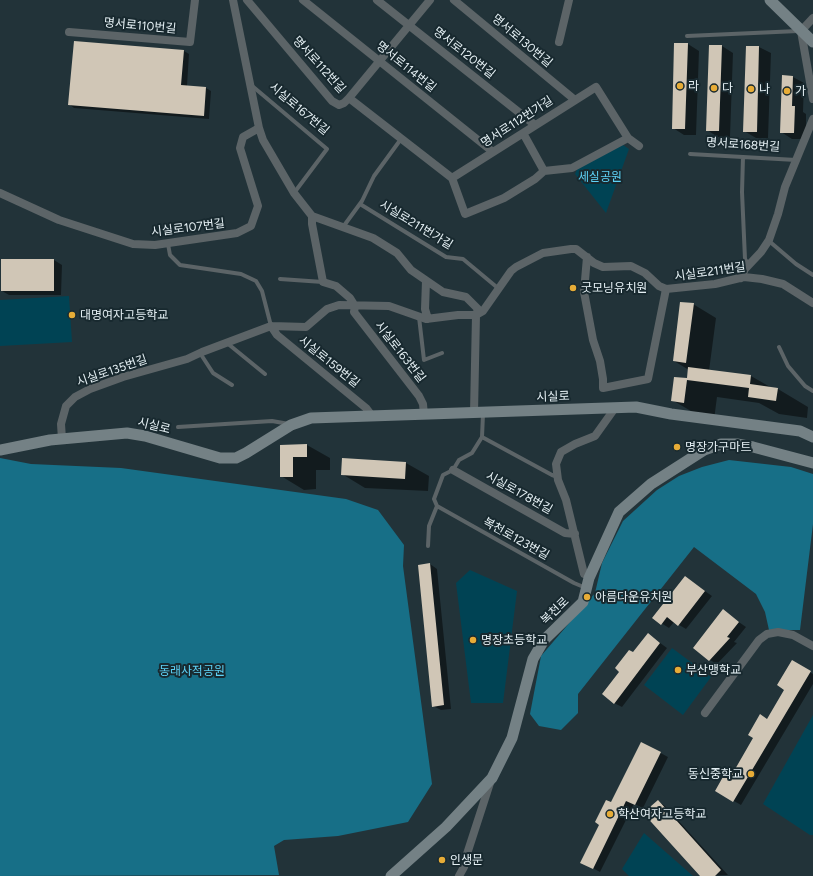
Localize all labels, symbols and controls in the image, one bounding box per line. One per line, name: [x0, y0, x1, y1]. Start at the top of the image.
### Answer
street label: 명서로130번길: [489, 12, 555, 70]
street label: 명서로110번길: [103, 16, 177, 36]
street label: 명서로120번길: [430, 24, 498, 82]
street label: 명서로112번길: [290, 33, 348, 97]
street label: 명서로114번길: [373, 39, 439, 95]
place label: 라: [688, 79, 699, 93]
street label: 시실로167번길: [266, 80, 332, 138]
marker: 라: [675, 81, 685, 91]
place label: 다: [722, 81, 733, 95]
place label: 나: [759, 82, 770, 96]
marker: 다: [709, 83, 719, 93]
marker: 나: [746, 84, 756, 94]
place label: 가: [795, 84, 806, 98]
marker: 가: [782, 86, 792, 96]
street label: 명서로112번가길: [478, 93, 556, 151]
street label: 명서로168번길: [705, 135, 781, 155]
park label: 세실공원: [578, 170, 622, 184]
street label: 시실로211번가길: [377, 197, 455, 253]
street label: 시실로107번길: [150, 216, 226, 240]
street label: 시실로211번길: [673, 260, 747, 284]
place label: 굿모닝유치원: [581, 281, 647, 295]
marker: 굿모닝유치원: [568, 283, 578, 293]
place label: 대명여자고등학교: [80, 308, 168, 322]
marker: 대명여자고등학교: [67, 310, 77, 320]
street label: 시실로163번길: [372, 319, 428, 385]
street label: 시실로159번길: [296, 333, 362, 391]
street label: 시실로135번길: [75, 352, 149, 390]
street label: 시실로: [536, 389, 570, 405]
street label: 시실로: [136, 415, 172, 437]
place label: 명장가구마트: [685, 440, 751, 454]
marker: 명장가구마트: [672, 442, 682, 452]
street label: 시실로178번길: [483, 469, 555, 517]
street label: 복천로123번길: [480, 515, 552, 563]
place label: 아름다운유치원: [595, 590, 672, 604]
marker: 아름다운유치원: [582, 592, 592, 602]
street label: 복천로: [538, 594, 572, 628]
place label: 명장초등학교: [481, 633, 547, 647]
marker: 명장초등학교: [468, 635, 478, 645]
place label: 부산맹학교: [686, 663, 741, 677]
park label: 동래사적공원: [159, 664, 225, 678]
marker: 부산맹학교: [673, 665, 683, 675]
place label: 동신중학교: [688, 767, 743, 781]
marker: 동신중학교: [746, 769, 756, 779]
place label: 학산여자고등학교: [618, 807, 706, 821]
marker: 학산여자고등학교: [605, 809, 615, 819]
place label: 인생문: [450, 853, 483, 867]
marker: 인생문: [437, 855, 447, 865]

